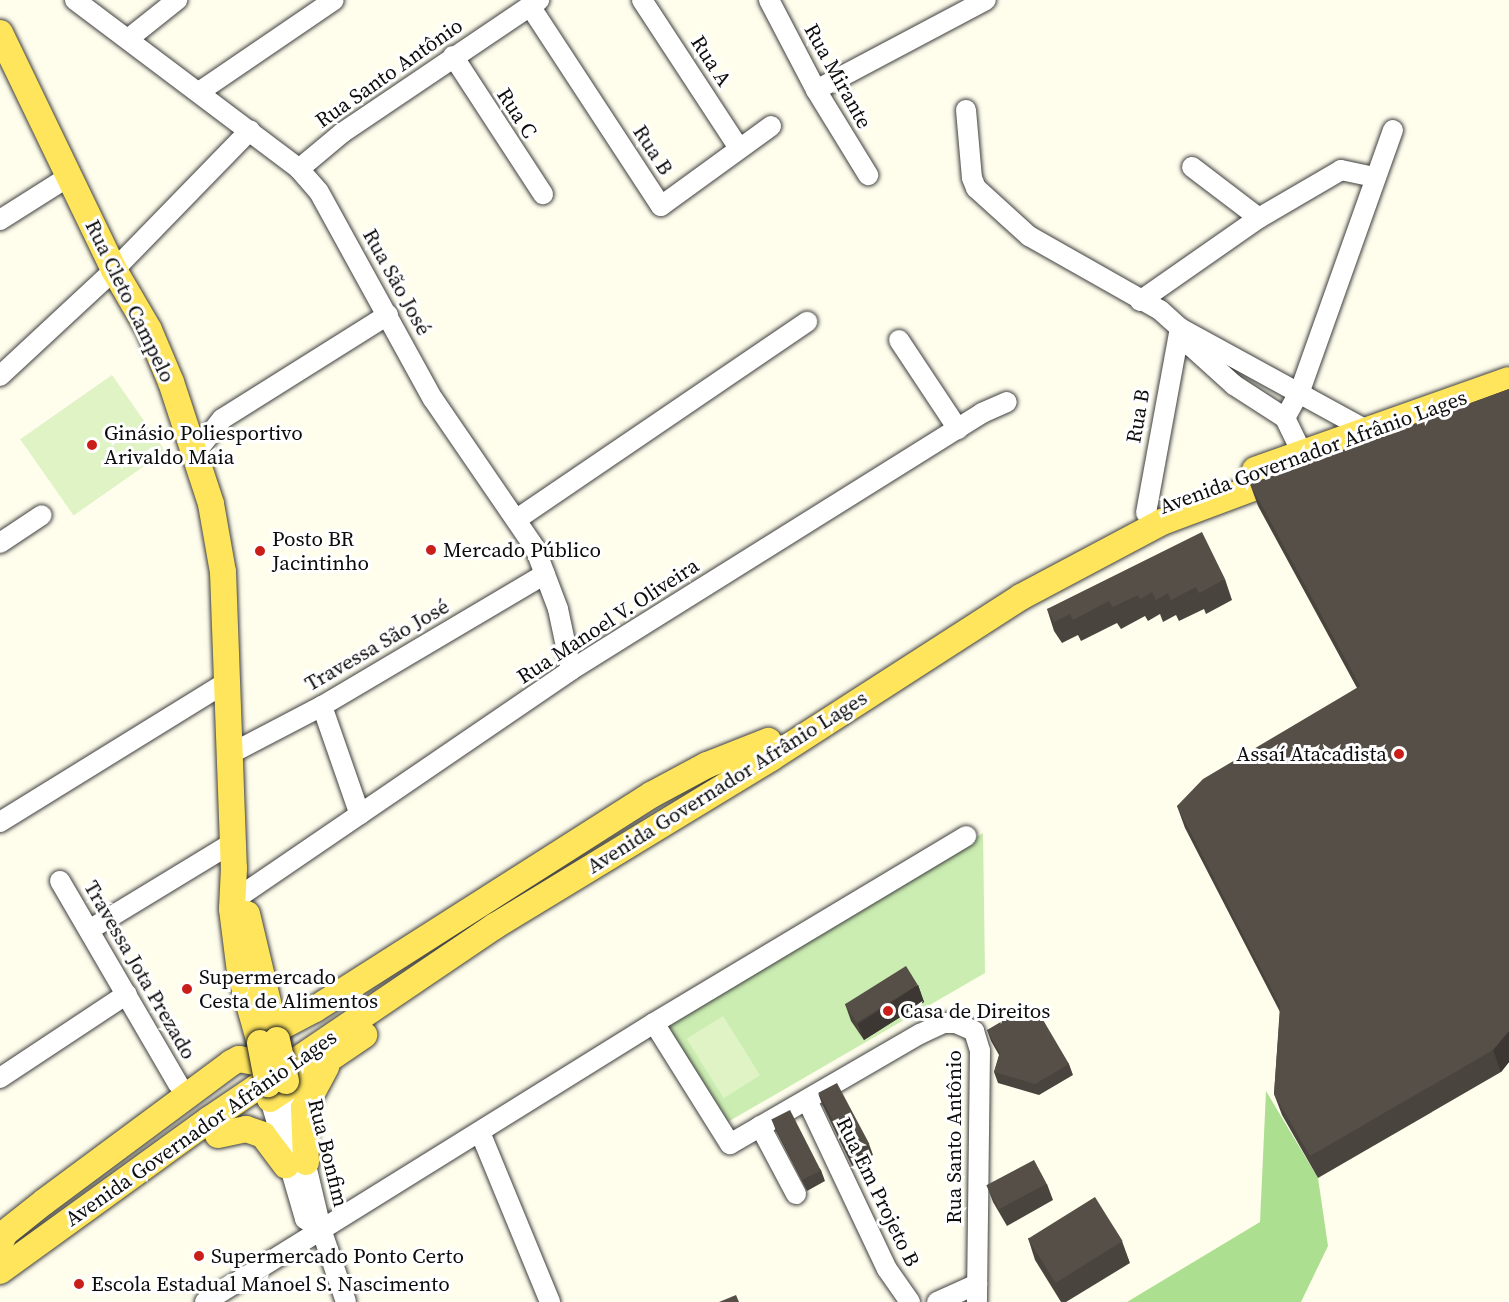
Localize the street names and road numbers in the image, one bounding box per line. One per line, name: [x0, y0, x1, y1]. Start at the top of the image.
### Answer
street label: Rua Santo Antônio: [311, 13, 467, 133]
street label: Rua Mirante: [799, 19, 877, 133]
street label: Rua A: [685, 31, 737, 91]
street label: Rua C: [492, 83, 542, 143]
street label: Rua B: [628, 120, 678, 180]
street label: Rua Cleto Campelo: [80, 216, 180, 386]
street label: Rua São José: [357, 224, 437, 340]
street label: Avenida Governador Afrânio Lages: [1156, 384, 1470, 520]
street label: Rua B: [1121, 387, 1155, 445]
street label: Rua Manoel V. Oliveira: [512, 553, 704, 689]
street label: Travessa São José: [300, 594, 454, 696]
street label: Avenida Governador Afrânio Lages: [582, 685, 872, 879]
street label: Travessa Jota Prezado: [79, 876, 201, 1064]
street label: Avenida Governador Afrânio Lages: [60, 1024, 342, 1232]
street label: Rua Santo Antônio: [941, 1050, 967, 1224]
street label: Rua Bonfim: [302, 1096, 354, 1210]
street label: Rua Em Projeto B: [831, 1113, 925, 1271]

